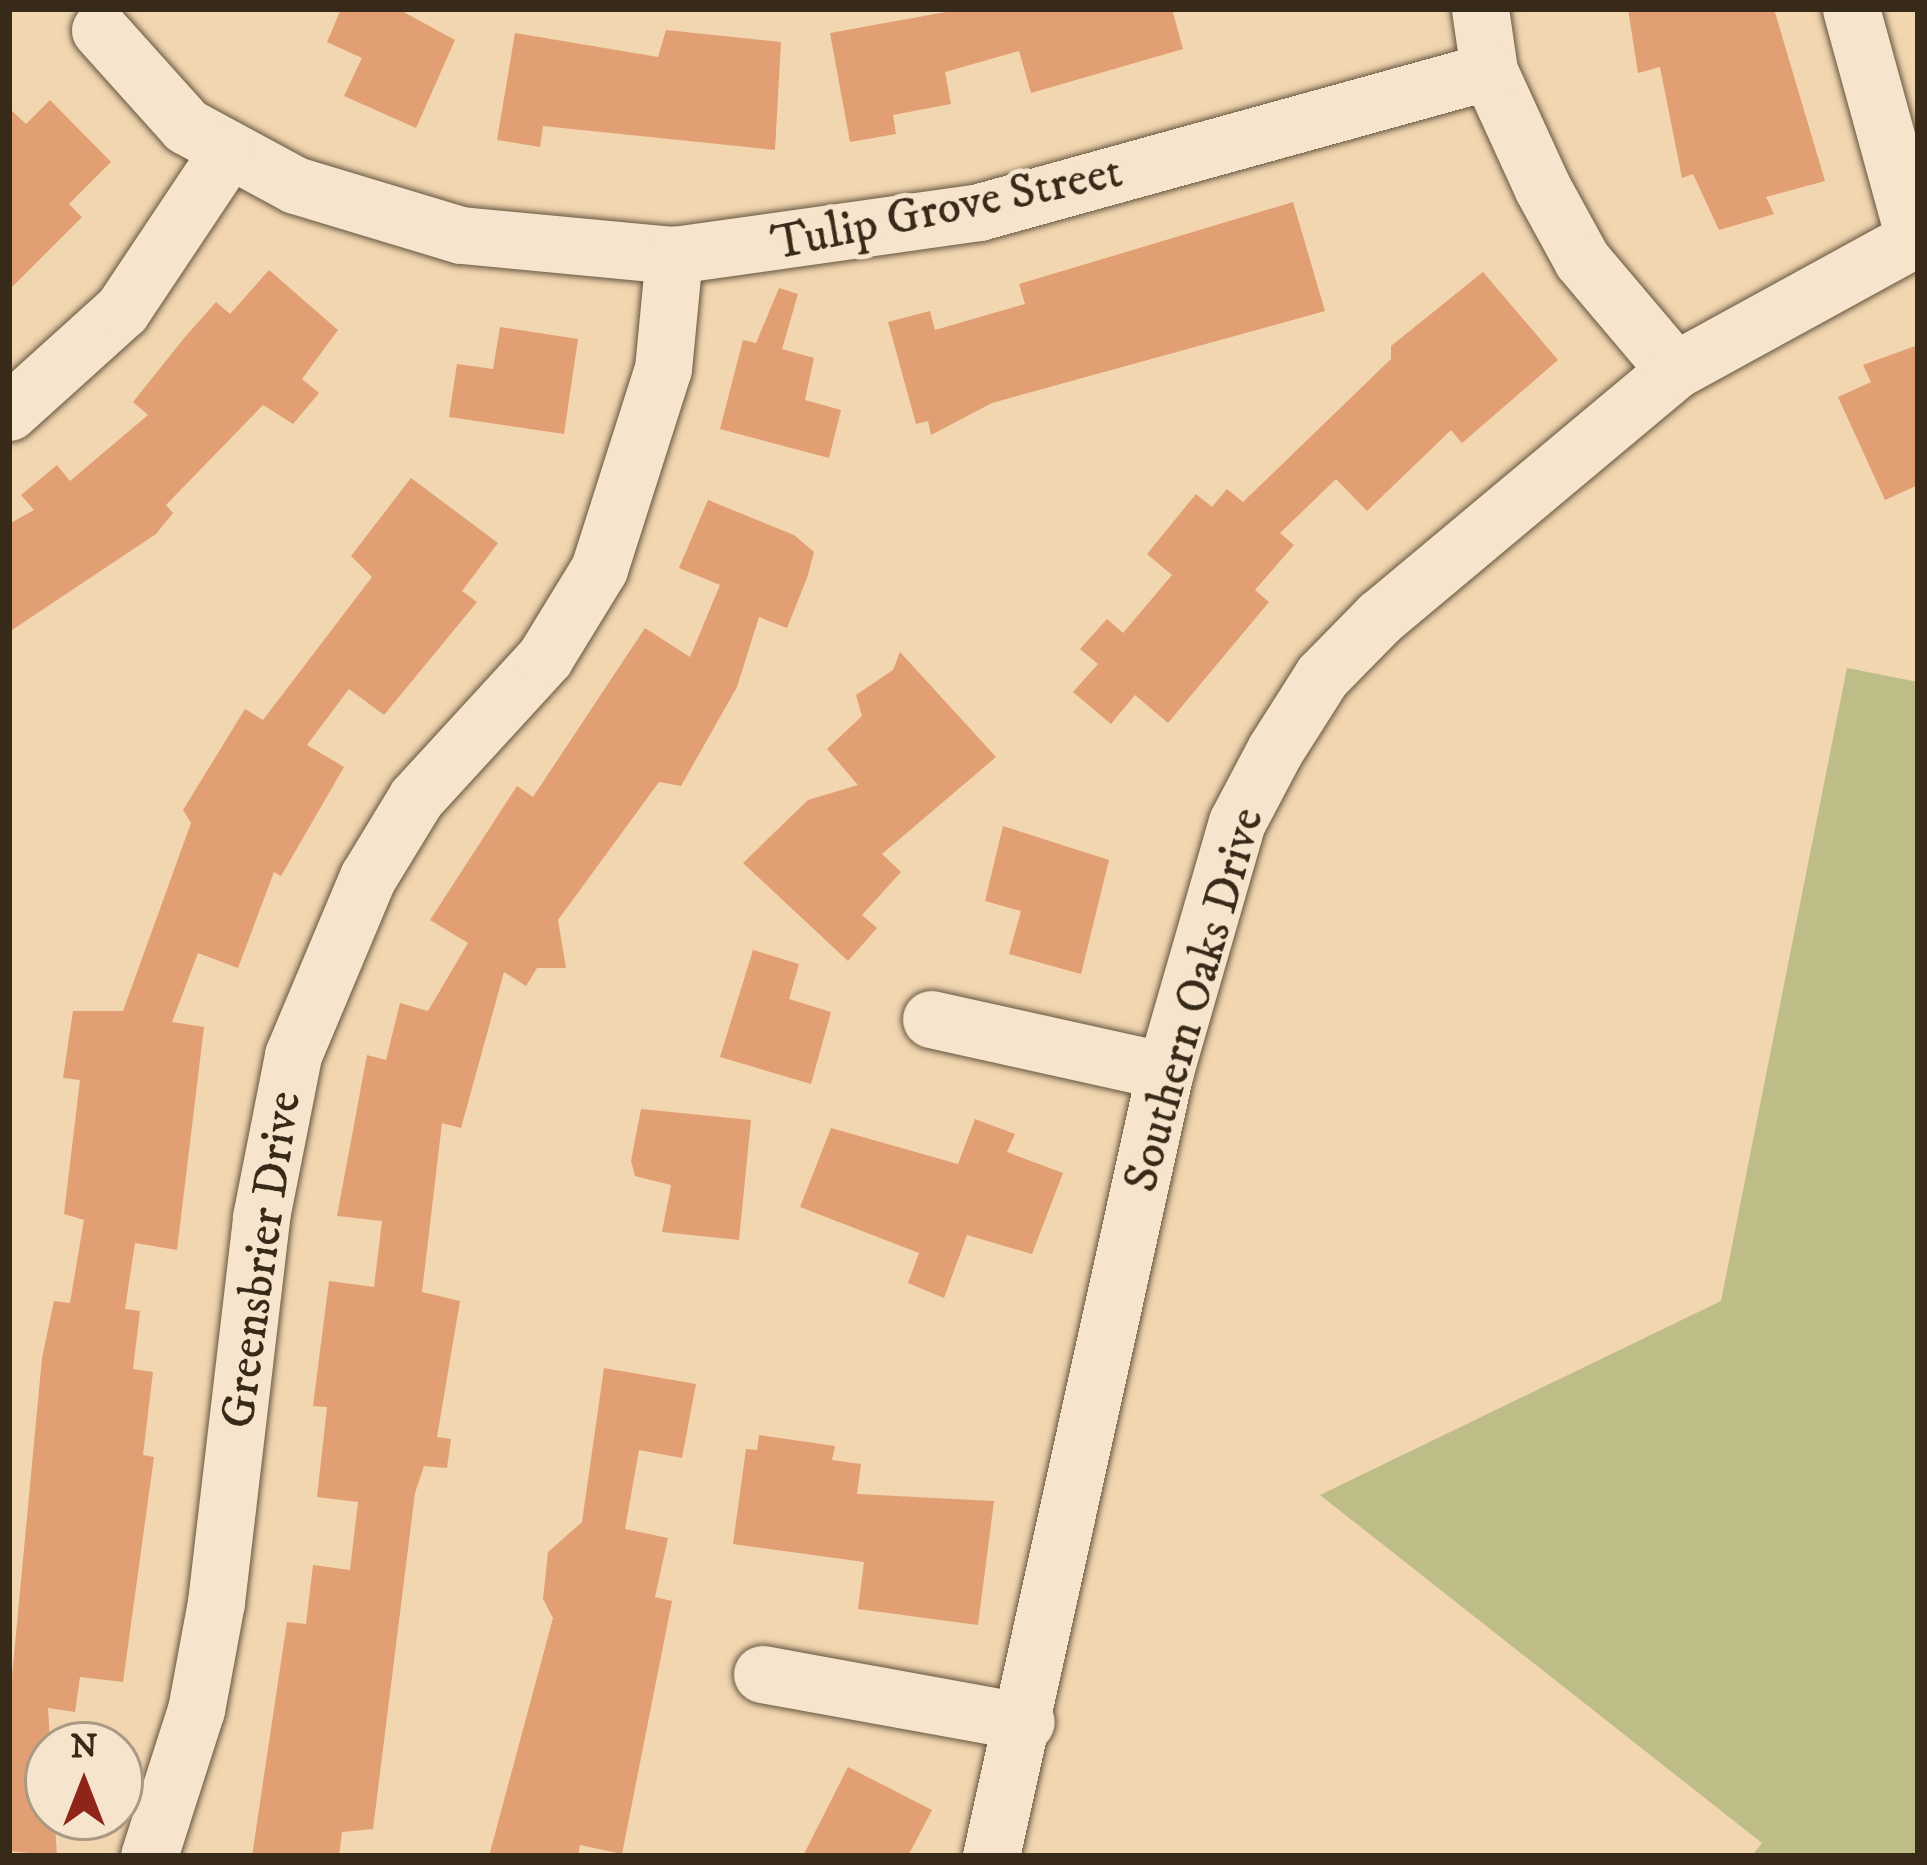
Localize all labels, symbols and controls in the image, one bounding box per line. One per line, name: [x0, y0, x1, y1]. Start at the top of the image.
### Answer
street label: Tulip Grove Street: [767, 144, 1127, 274]
street label: Southern Oaks Drive: [1113, 801, 1277, 1199]
street label: Greensbrier Drive: [210, 1088, 314, 1432]
north arrow: [24, 1721, 144, 1841]
text: N: [70, 1727, 98, 1768]

